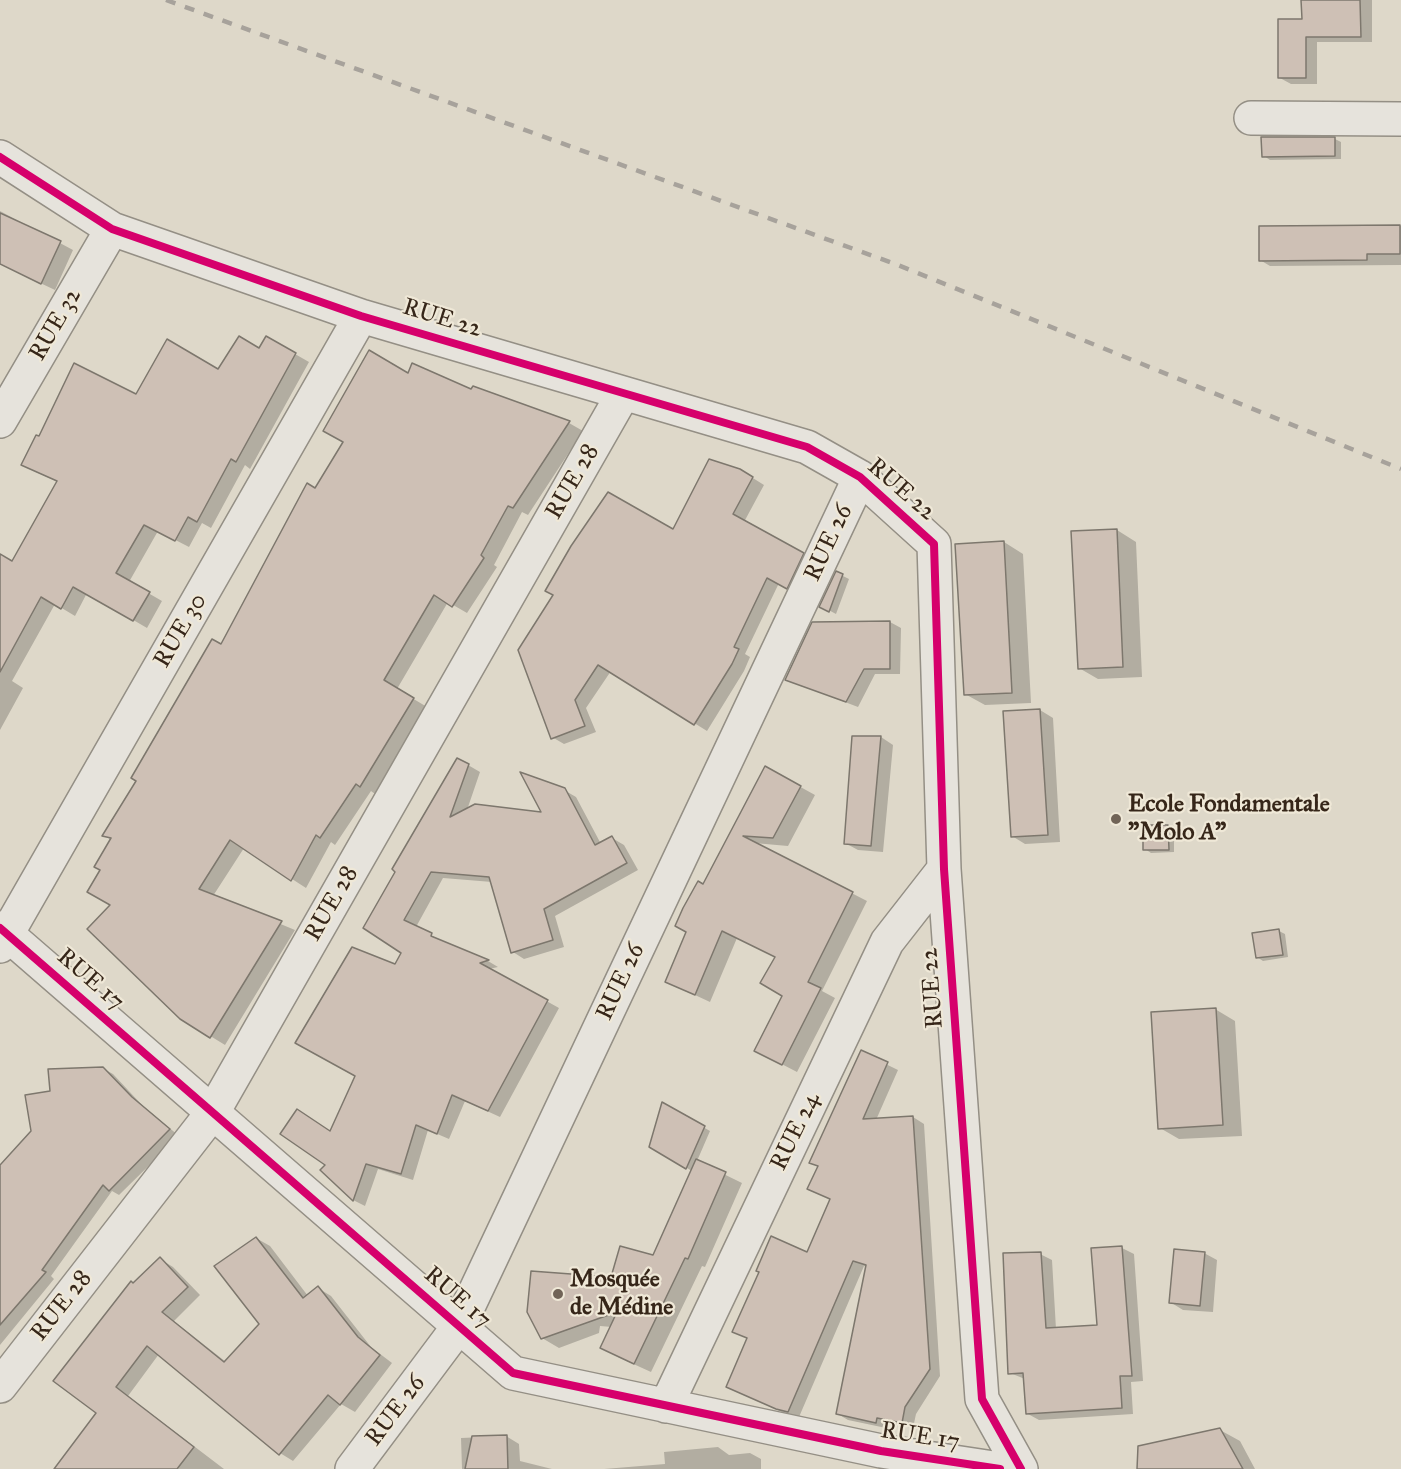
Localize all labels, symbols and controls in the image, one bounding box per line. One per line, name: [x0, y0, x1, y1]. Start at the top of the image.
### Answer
street label: RUE 32: [24, 284, 88, 366]
street label: RUE 22: [399, 293, 485, 345]
street label: RUE 28: [540, 439, 606, 525]
street label: RUE 22: [861, 453, 941, 527]
street label: RUE 26: [799, 500, 859, 586]
street label: RUE 30: [148, 589, 214, 673]
place label: Ecole Fondamentale "Molo A": [1128, 791, 1330, 847]
marker: Ecole Fondamentale "Molo A": [1109, 812, 1123, 826]
street label: RUE 28: [299, 861, 365, 947]
street label: RUE 26: [591, 939, 651, 1025]
street label: RUE 17: [50, 943, 130, 1017]
street label: RUE 22: [916, 947, 950, 1029]
street label: RUE 24: [765, 1089, 827, 1175]
street label: RUE 17: [417, 1261, 497, 1335]
street label: RUE 28: [25, 1265, 99, 1347]
place label: Mosquée de Médine: [570, 1266, 673, 1322]
marker: Mosquée de Médine: [551, 1287, 565, 1301]
street label: RUE 26: [360, 1370, 432, 1452]
street label: RUE 17: [878, 1417, 962, 1457]

